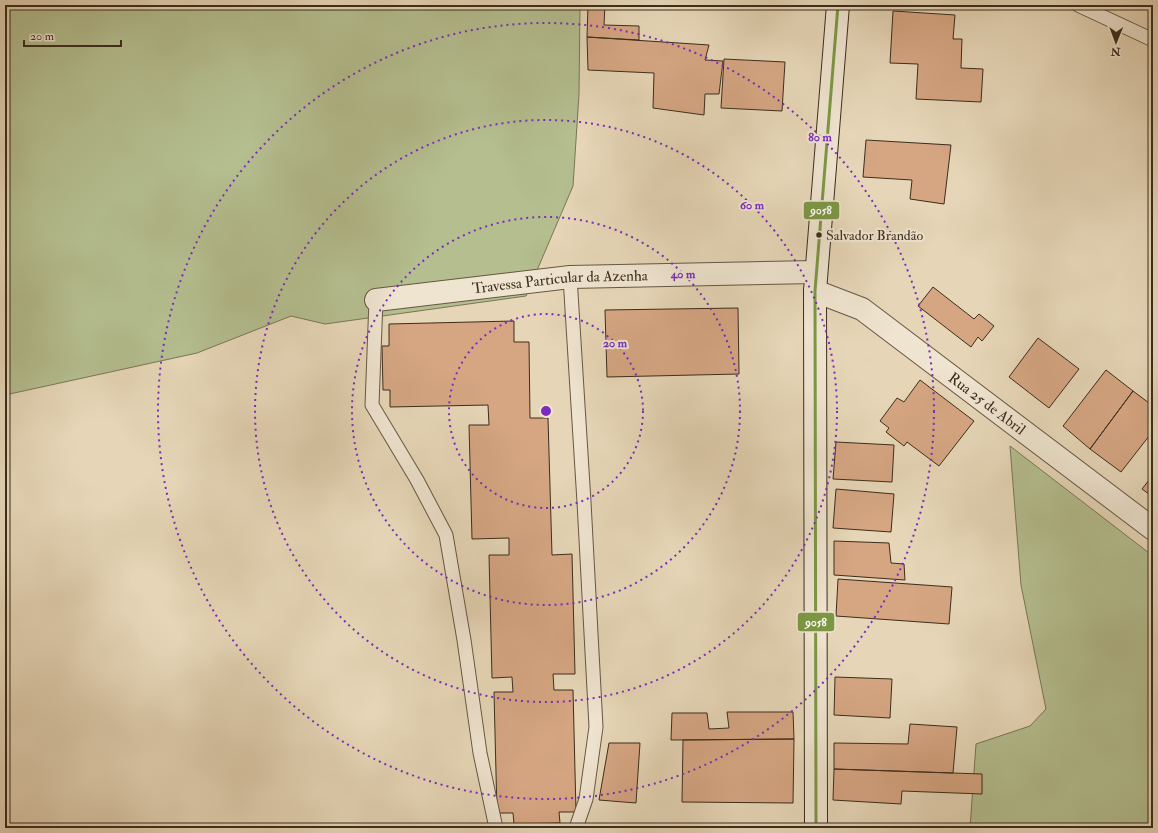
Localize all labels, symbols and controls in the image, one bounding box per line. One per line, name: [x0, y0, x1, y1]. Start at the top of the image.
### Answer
scale bar: [24, 22, 121, 48]
north arrow: [1096, 22, 1136, 62]
text: 20 m: [30, 29, 55, 44]
text: N: [1110, 45, 1122, 58]
text: 80 m: [808, 130, 832, 145]
text: 60 m: [740, 198, 765, 213]
line badge: 9058: [803, 201, 840, 220]
text: 9058: [809, 204, 832, 217]
place label: Salvador Brandão: [826, 227, 923, 244]
marker: Salvador Brandão: [814, 230, 824, 240]
street label: Travessa Particular da Azenha: [471, 266, 649, 298]
text: 40 m: [670, 267, 696, 282]
text: 20 m: [603, 336, 628, 351]
street label: Rua 25 de Abril: [944, 368, 1030, 439]
centre of rings: [539, 404, 553, 418]
line badge: 9058: [797, 612, 835, 632]
text: 9058: [804, 616, 827, 629]

